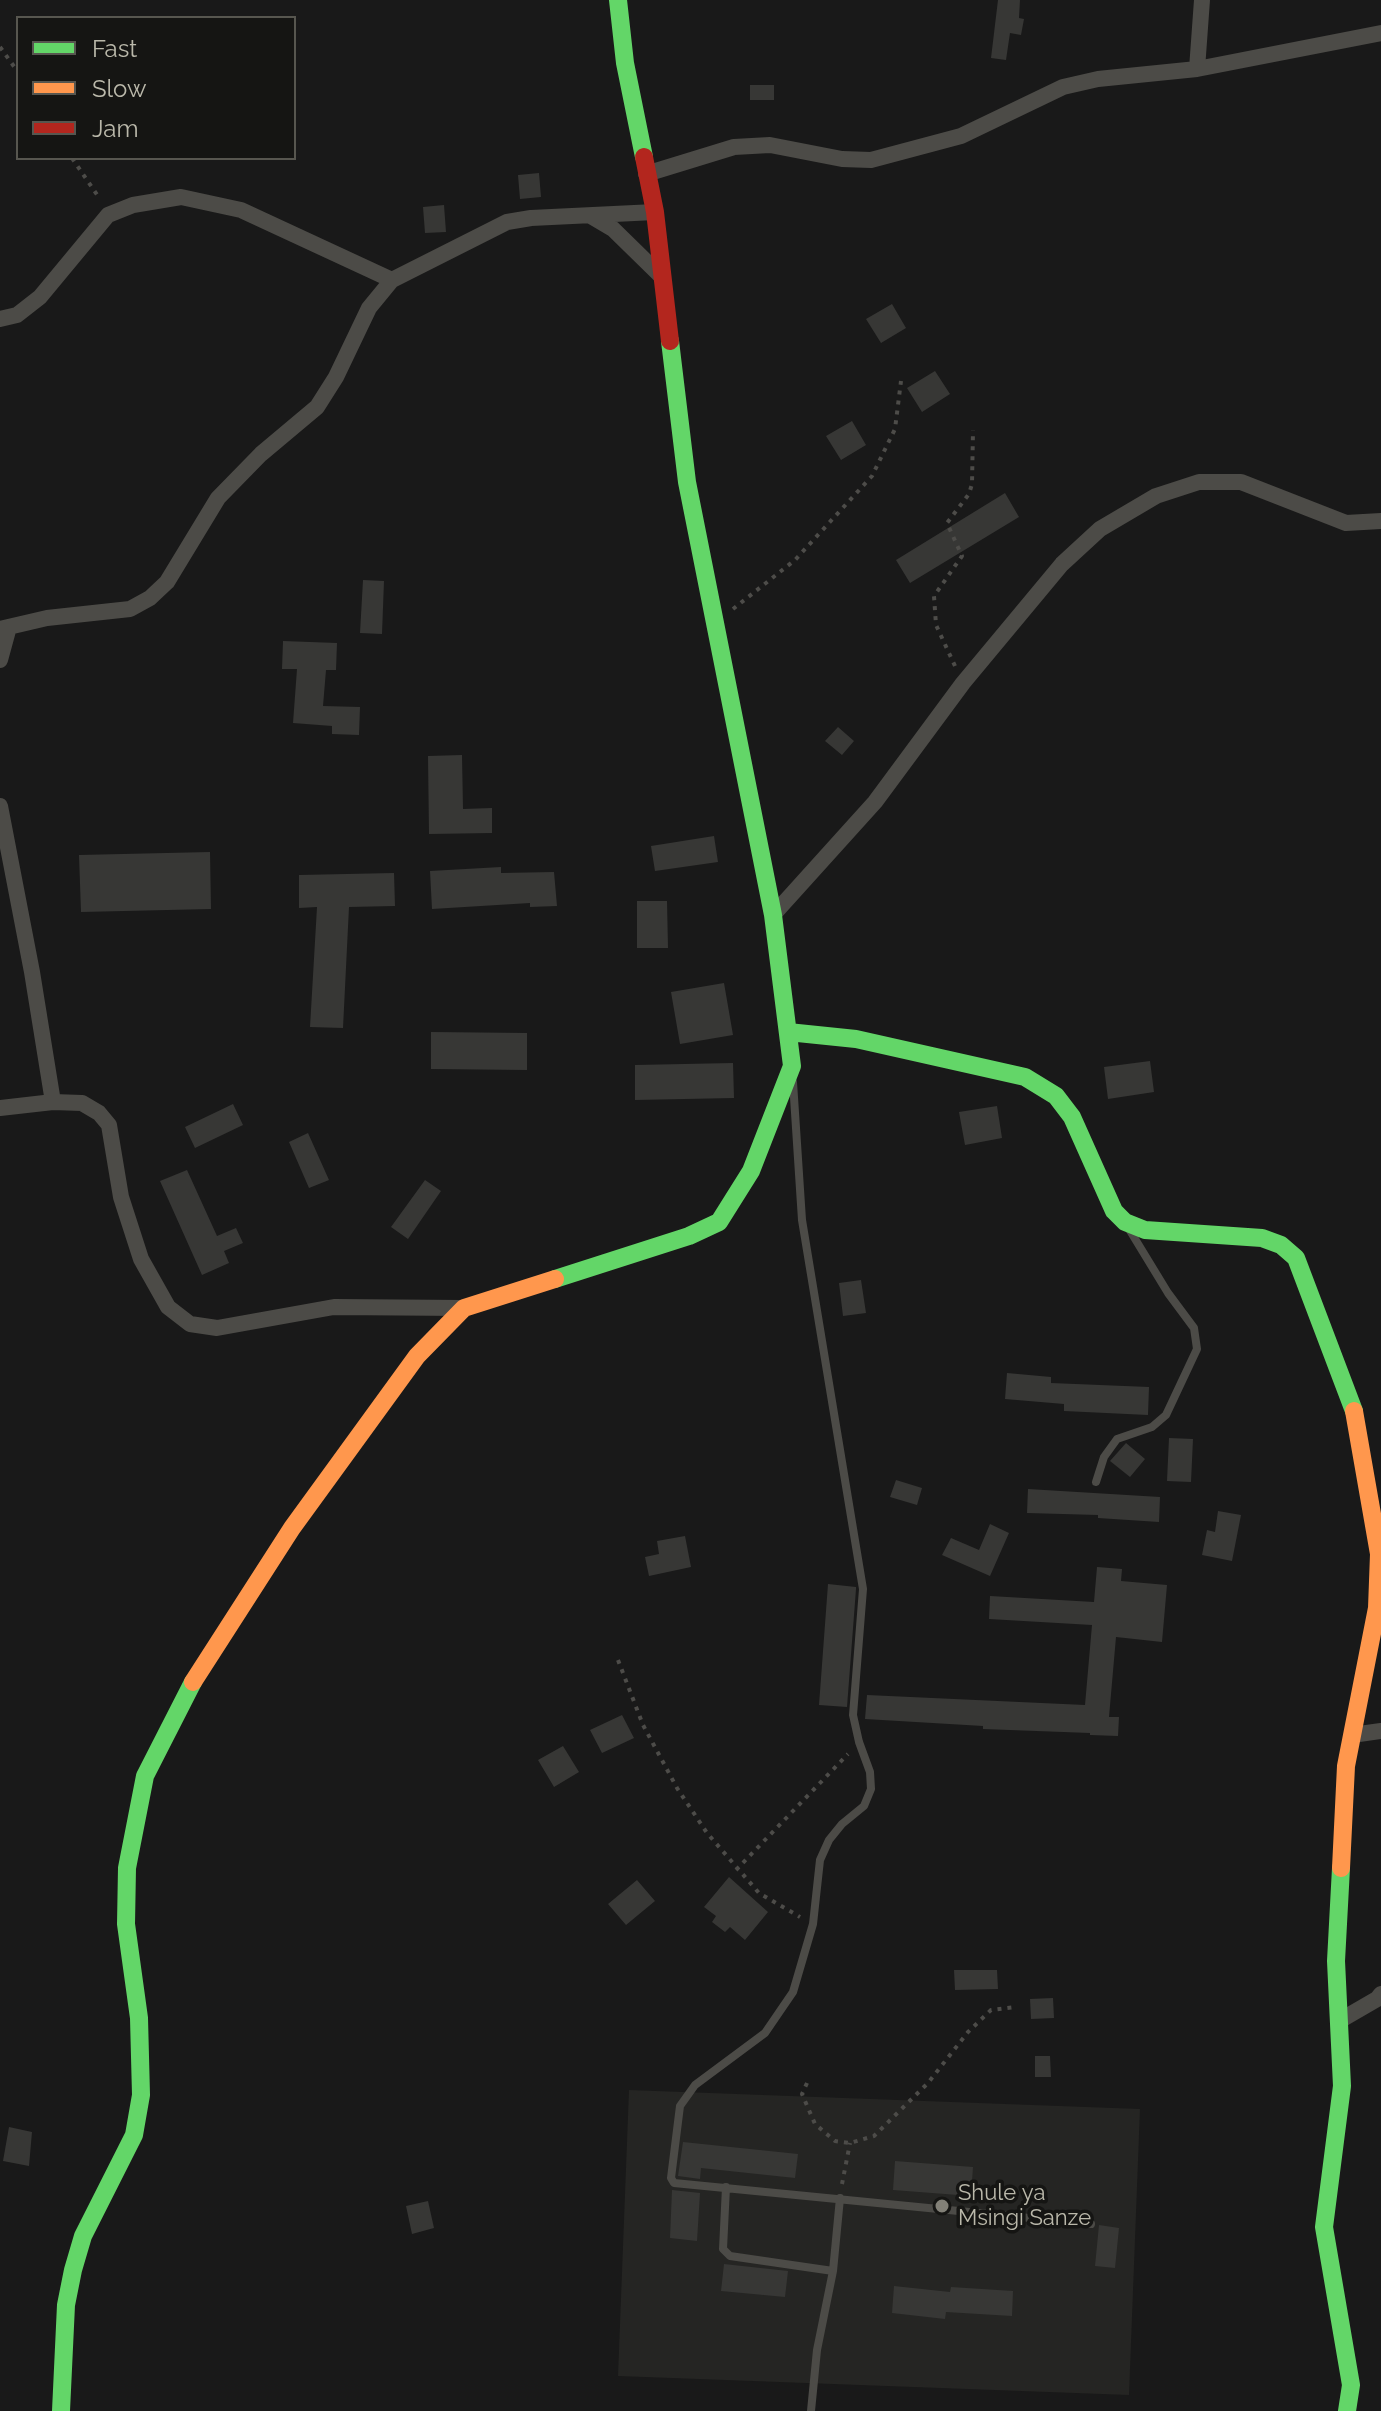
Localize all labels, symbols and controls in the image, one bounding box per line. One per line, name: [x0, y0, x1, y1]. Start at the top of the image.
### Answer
legend: [16, 16, 296, 160]
text: Fast: [92, 34, 137, 63]
text: Slow: [92, 74, 146, 103]
text: Jam: [92, 114, 138, 143]
place label: Shule ya Msingi Sanze: [958, 2180, 1091, 2232]
marker: Shule ya Msingi Sanze: [933, 2197, 951, 2215]

